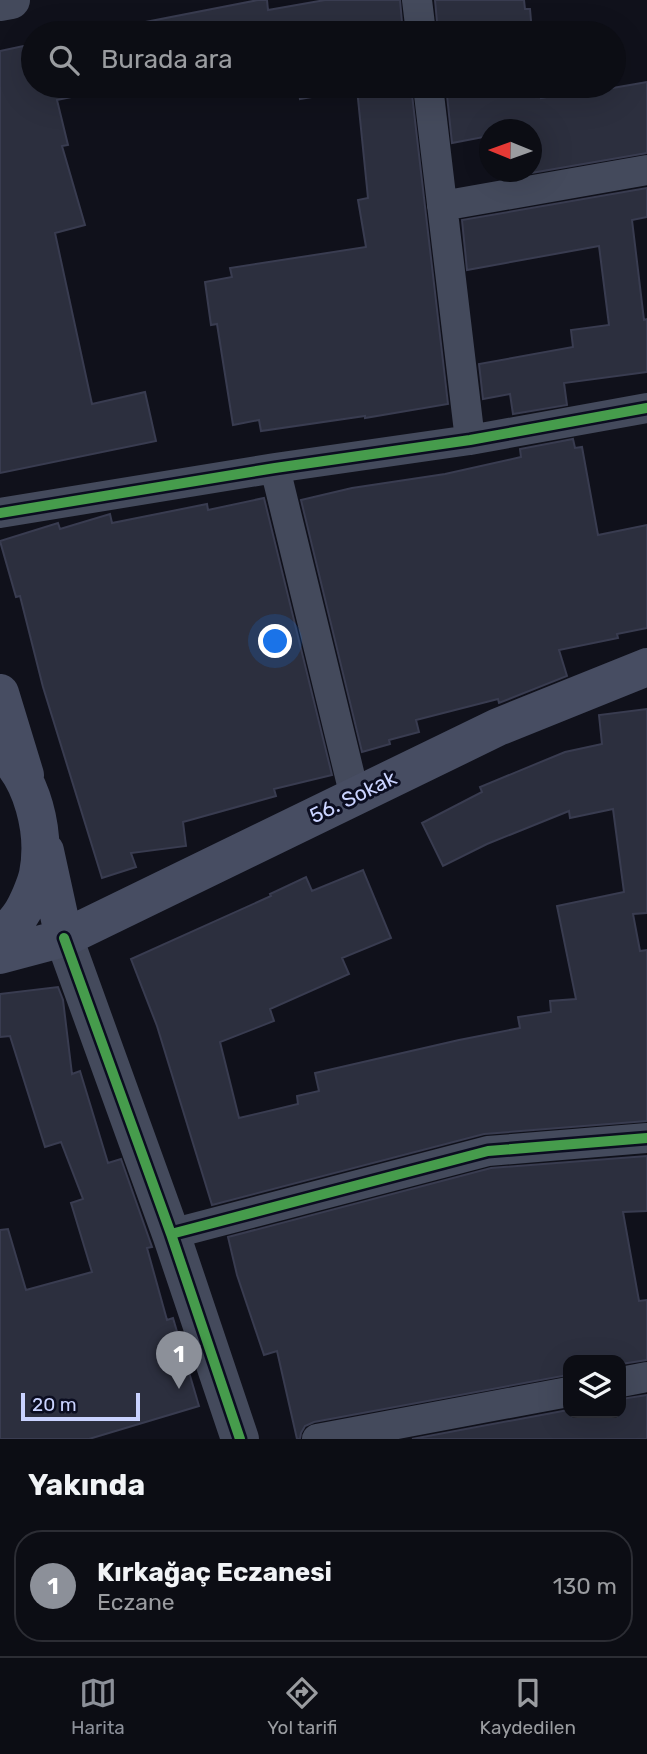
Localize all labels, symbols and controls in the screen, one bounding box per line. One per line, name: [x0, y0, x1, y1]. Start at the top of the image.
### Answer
search box: [21, 21, 626, 98]
icon: search: [45, 41, 83, 79]
text: Burada ara: [101, 44, 233, 75]
north arrow: [479, 119, 542, 182]
your location: [258, 624, 292, 658]
street label: 56. Sokak: [305, 765, 401, 828]
pin: 1: [156, 1331, 202, 1389]
map controls: [563, 1355, 626, 1418]
button: layers: [563, 1355, 626, 1418]
scale bar: [21, 1390, 140, 1422]
text: 20 m: [32, 1393, 77, 1416]
text: Yakında: [28, 1467, 145, 1503]
text: Kırkağaç Eczanesi: [97, 1557, 332, 1588]
text: 1: [47, 1572, 59, 1600]
text: 130 m: [553, 1572, 617, 1600]
text: Eczane: [97, 1588, 175, 1616]
tab: Harita: [71, 1674, 125, 1739]
tab: Yol tarifi: [267, 1674, 338, 1739]
tab: Kaydedilen: [480, 1674, 576, 1739]

